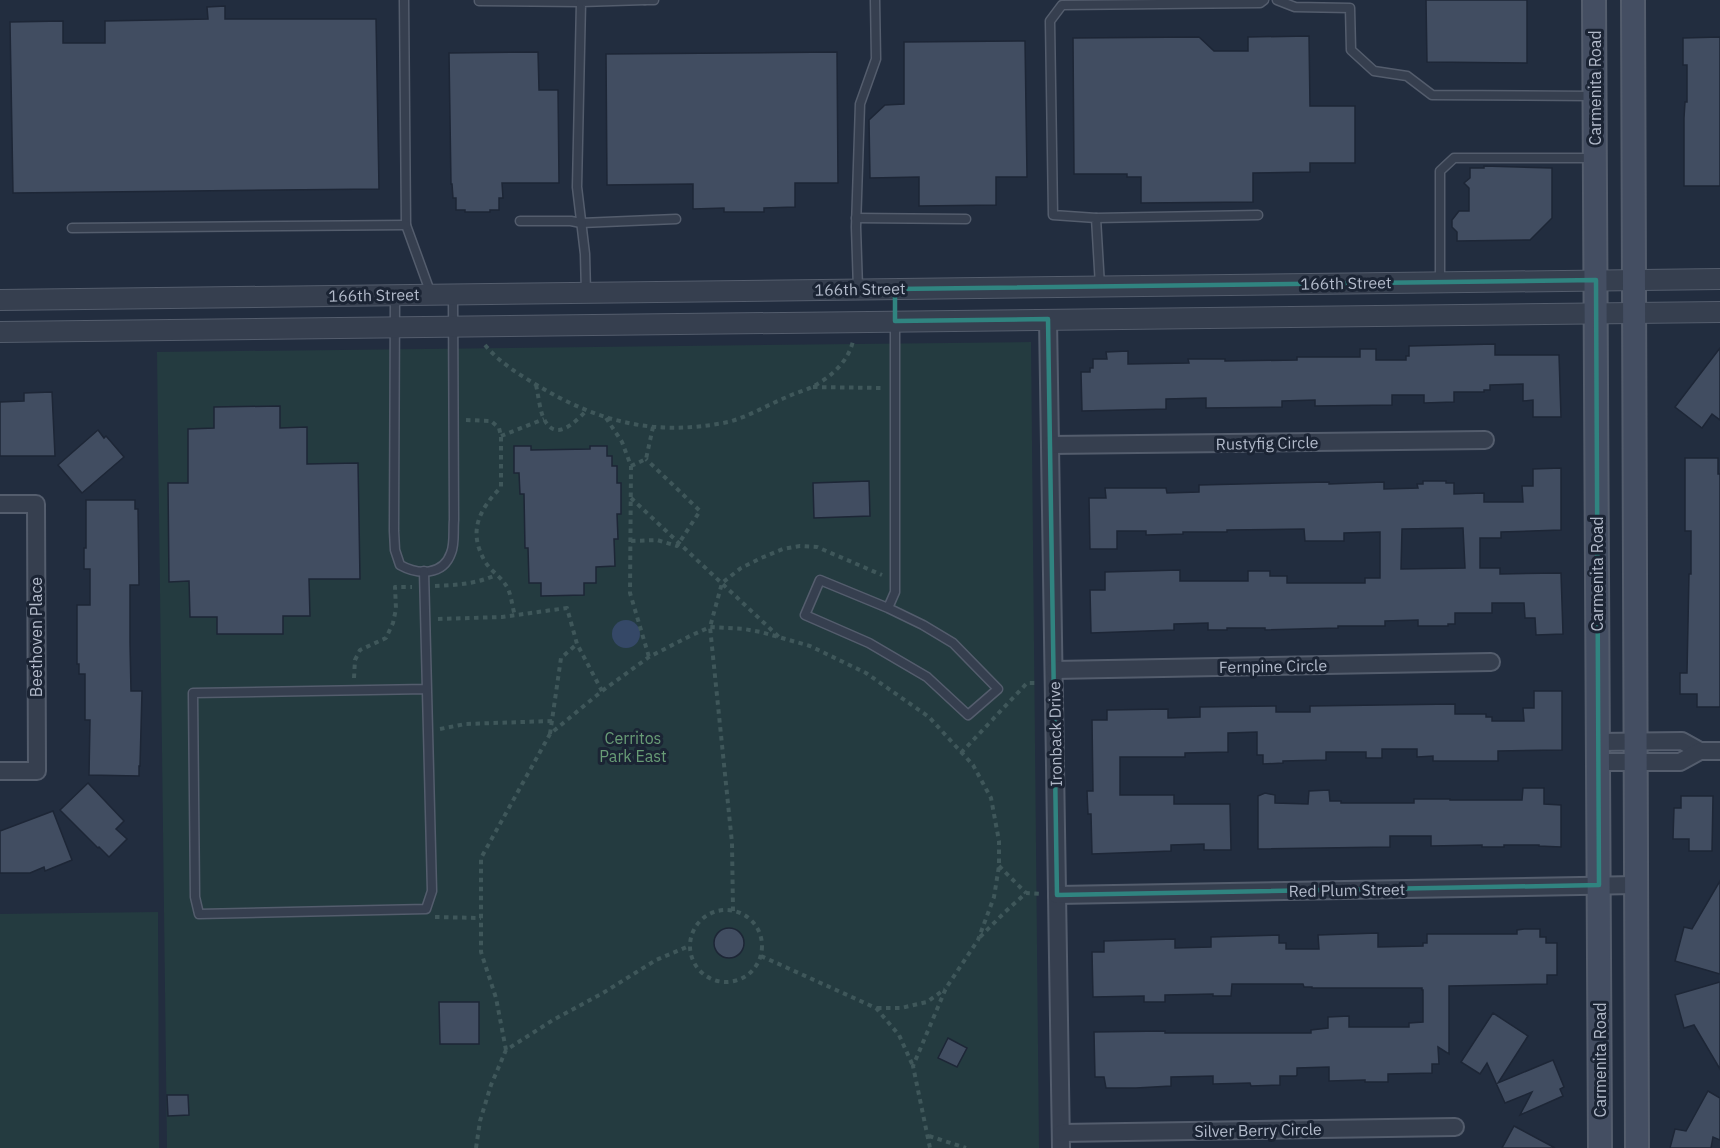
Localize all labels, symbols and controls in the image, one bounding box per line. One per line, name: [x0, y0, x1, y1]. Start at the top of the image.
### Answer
street label: Carmenita Road: [1585, 31, 1605, 145]
street label: 166th Street: [1300, 272, 1392, 294]
street label: 166th Street: [814, 278, 906, 300]
street label: 166th Street: [328, 284, 420, 306]
street label: Rustyfig Circle: [1215, 432, 1319, 454]
street label: Carmenita Road: [1587, 517, 1607, 631]
street label: Beethoven Place: [26, 577, 46, 697]
street label: Fernpine Circle: [1219, 655, 1327, 677]
street label: Ironback Drive: [1044, 681, 1066, 787]
park label: Cerritos Park East: [599, 728, 667, 766]
street label: Red Plum Street: [1289, 879, 1405, 901]
street label: Carmenita Road: [1590, 1003, 1610, 1117]
street label: Silver Berry Circle: [1194, 1119, 1322, 1141]

